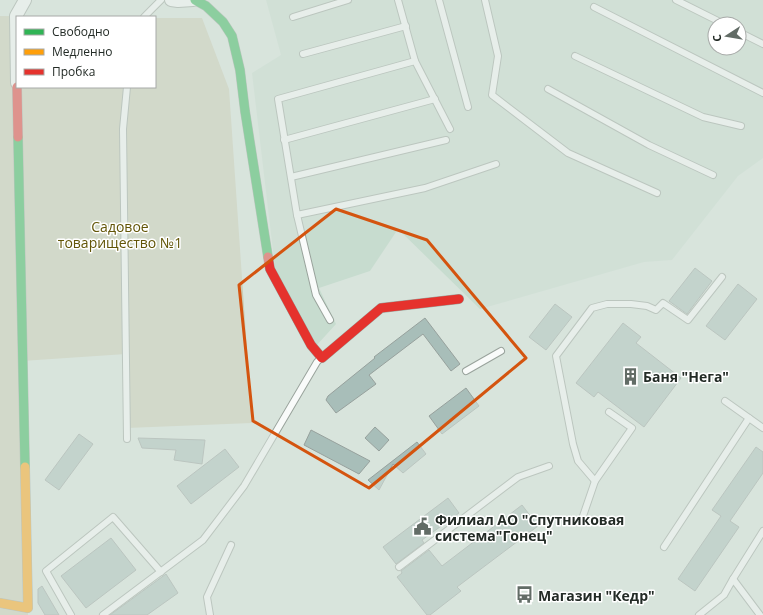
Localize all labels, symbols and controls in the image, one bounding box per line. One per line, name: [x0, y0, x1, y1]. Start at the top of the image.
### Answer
legend: [16, 16, 156, 88]
north arrow: [707, 16, 747, 56]
text: Свободно: [52, 23, 110, 40]
text: С: [709, 33, 725, 43]
text: Медленно: [52, 43, 112, 60]
text: Пробка: [52, 63, 95, 80]
park label: Садовое товарищество №1: [58, 217, 182, 252]
building icon: Баня "Нега": [620, 366, 640, 386]
place label: Баня "Нега": [643, 367, 729, 386]
place label: Филиал АО "Спутниковая система"Гонец": [435, 510, 624, 545]
public building icon: Филиал АО "Спутниковая система"Гонец": [412, 517, 432, 537]
bus stop icon: Магазин "Кедр": [515, 585, 535, 605]
place label: Магазин "Кедр": [538, 586, 655, 605]

